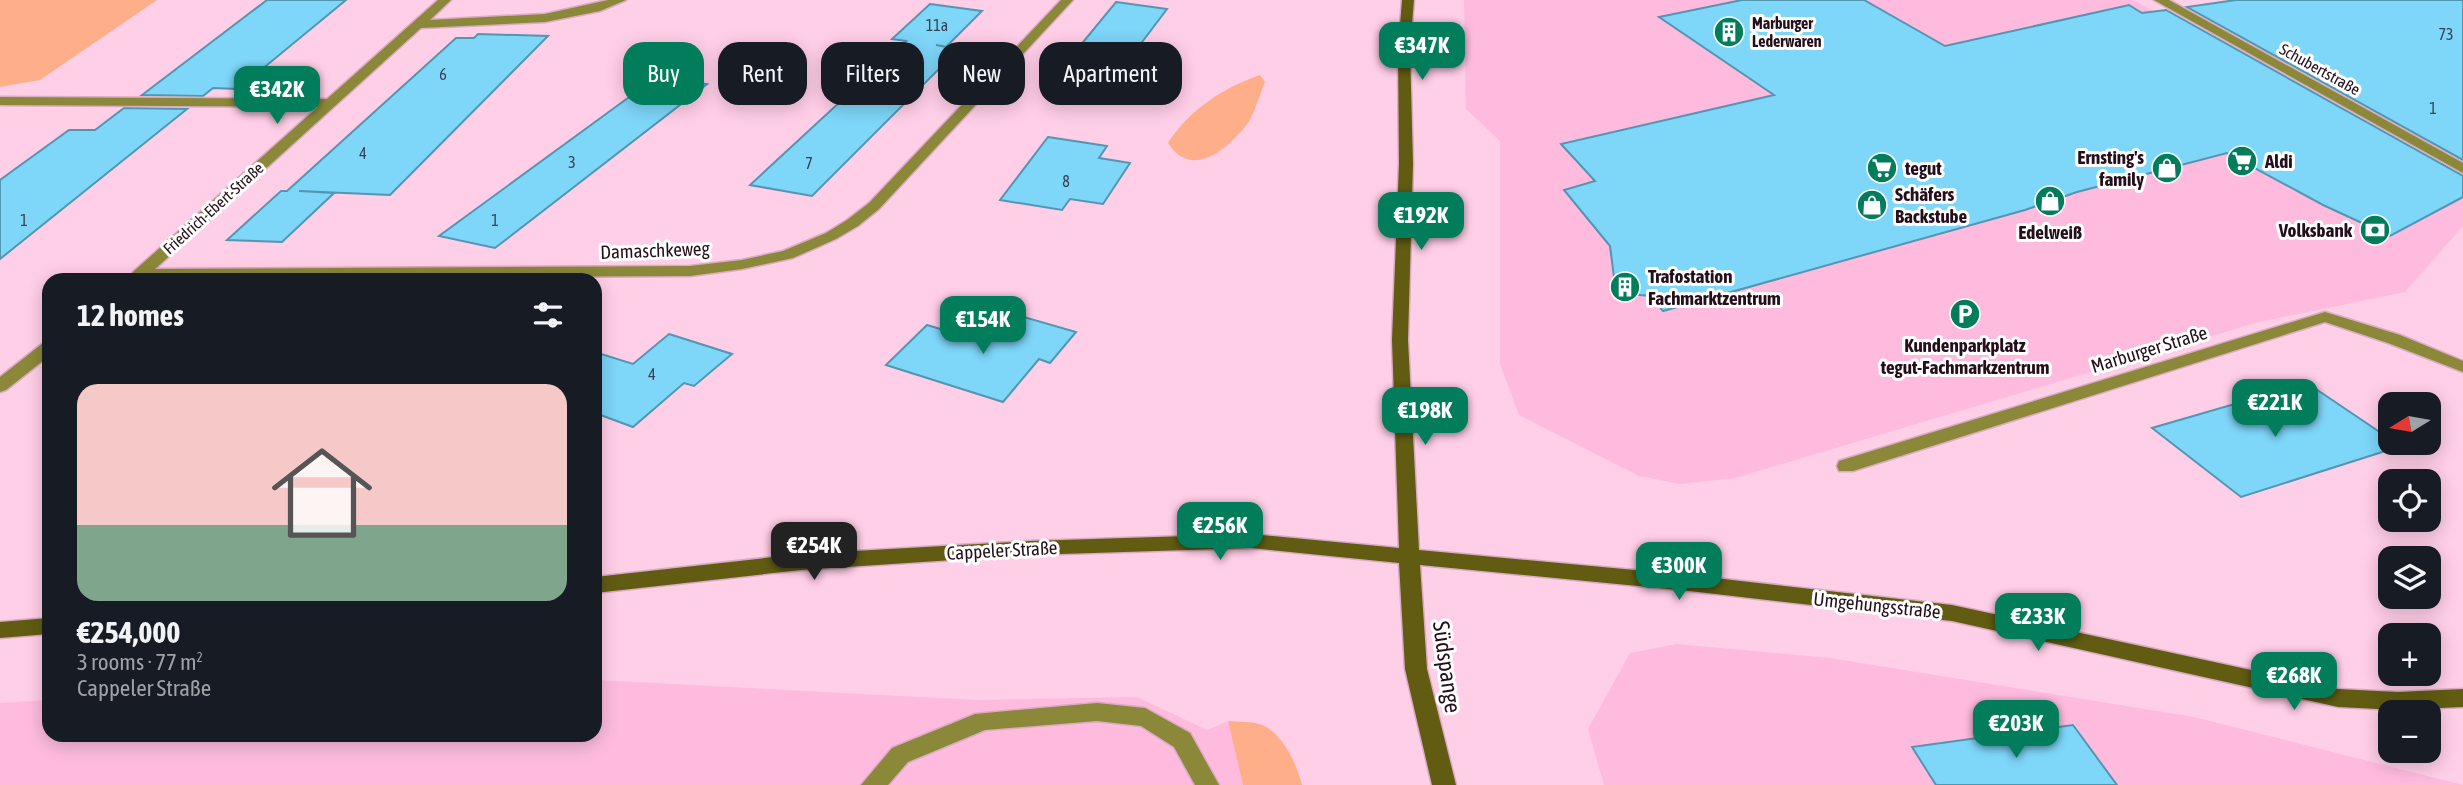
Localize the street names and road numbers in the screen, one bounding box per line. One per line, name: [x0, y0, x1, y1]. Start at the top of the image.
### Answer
street label: Schubertstraße: [2277, 40, 2363, 98]
street label: Friedrich-Ebert-Straße: [159, 158, 267, 258]
street label: Damaschkeweg: [600, 237, 711, 263]
street label: Marburger Straße: [2088, 321, 2210, 377]
street label: Cappeler Straße: [946, 536, 1058, 564]
street label: Umgehungsstraße: [1812, 587, 1942, 623]
street label: Südspange: [1428, 619, 1466, 715]

